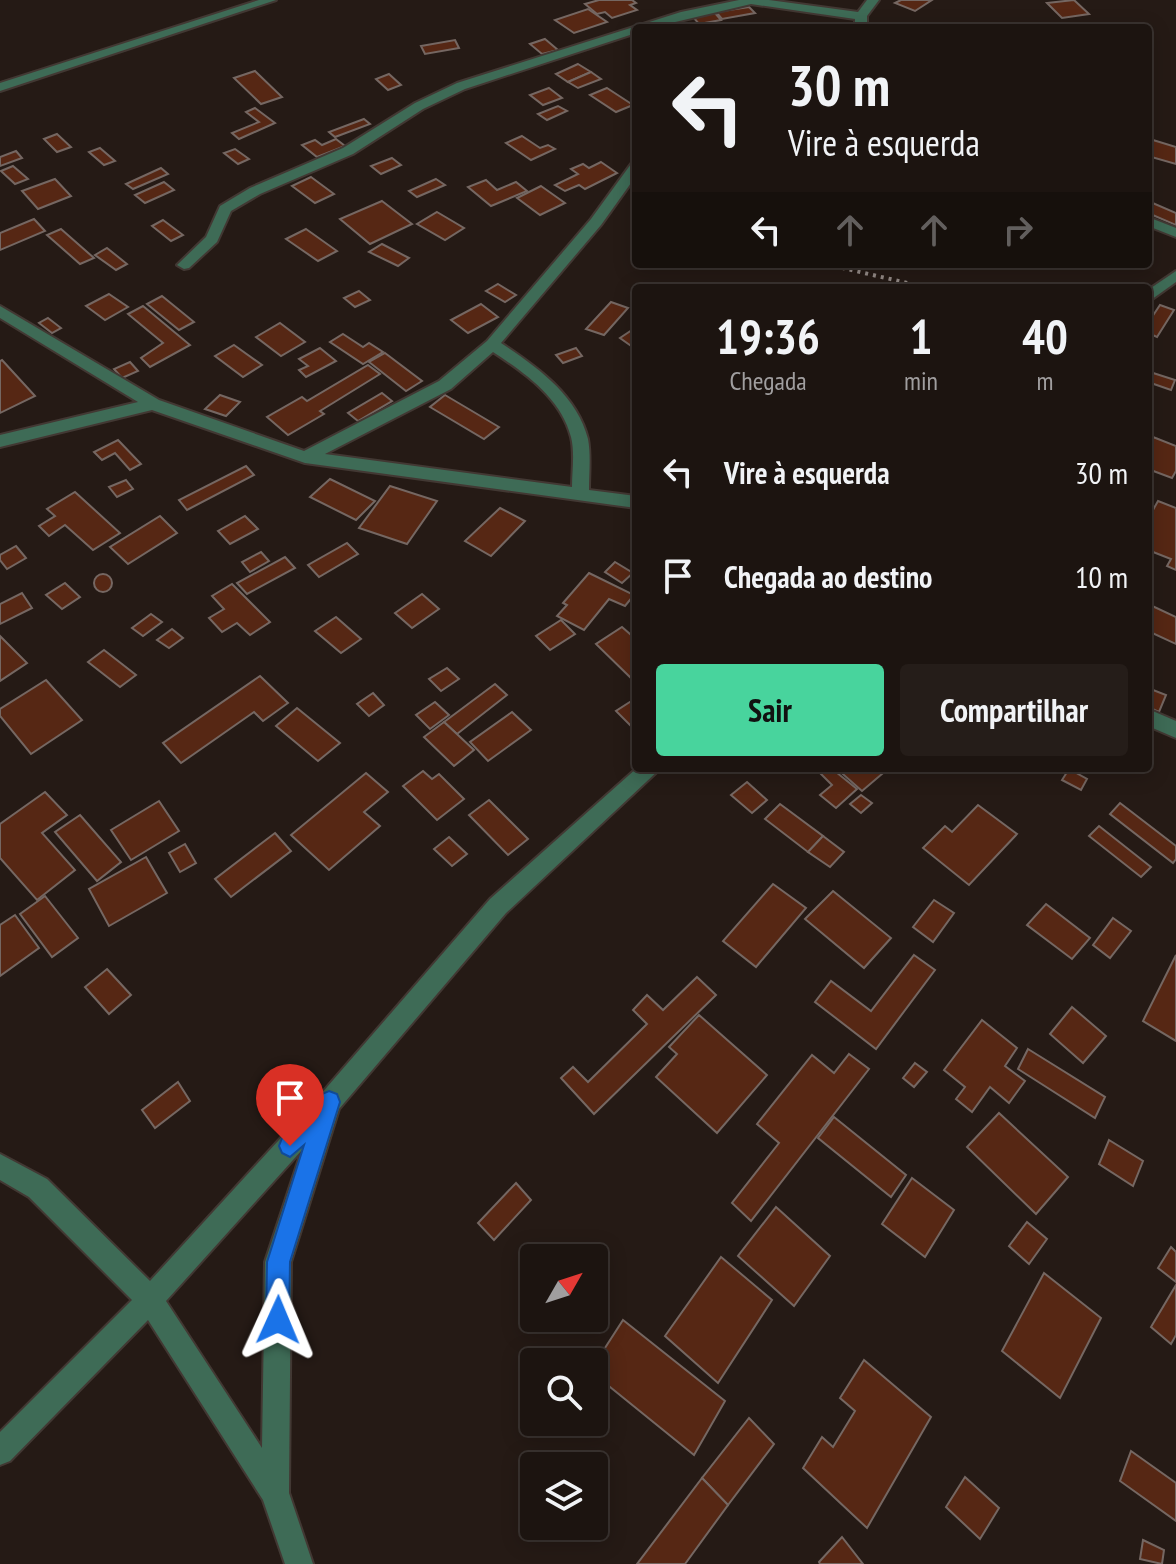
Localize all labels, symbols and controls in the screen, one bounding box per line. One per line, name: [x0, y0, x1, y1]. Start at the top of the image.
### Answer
text: 30 m: [788, 49, 890, 121]
icon: left: [656, 56, 760, 160]
text: Vire à esquerda: [788, 119, 980, 166]
icon: left: [744, 208, 788, 252]
icon: ahead: [828, 208, 872, 252]
icon: ahead: [912, 208, 956, 252]
icon: right: [996, 208, 1040, 252]
text: 19:36: [716, 305, 820, 367]
text: 1: [909, 305, 932, 367]
text: 40: [1022, 305, 1068, 367]
text: Chegada: [729, 364, 807, 397]
text: min: [904, 364, 938, 397]
text: m: [1036, 364, 1053, 397]
icon: left: [656, 450, 700, 494]
text: Vire à esquerda: [724, 453, 890, 492]
text: 30 m: [1075, 453, 1128, 492]
icon: arrive: [656, 554, 700, 598]
text: Chegada ao destino: [724, 557, 932, 596]
text: 10 m: [1075, 557, 1128, 596]
button: Sair: [656, 664, 884, 756]
button: Compartilhar: [900, 664, 1128, 756]
pin: [256, 1064, 324, 1146]
icon: arrive: [268, 1076, 312, 1120]
north arrow: [520, 1244, 608, 1332]
map controls: [520, 1244, 608, 1540]
position arrow: [236, 1278, 320, 1362]
button: search: [520, 1348, 608, 1436]
button: layers: [520, 1452, 608, 1540]

